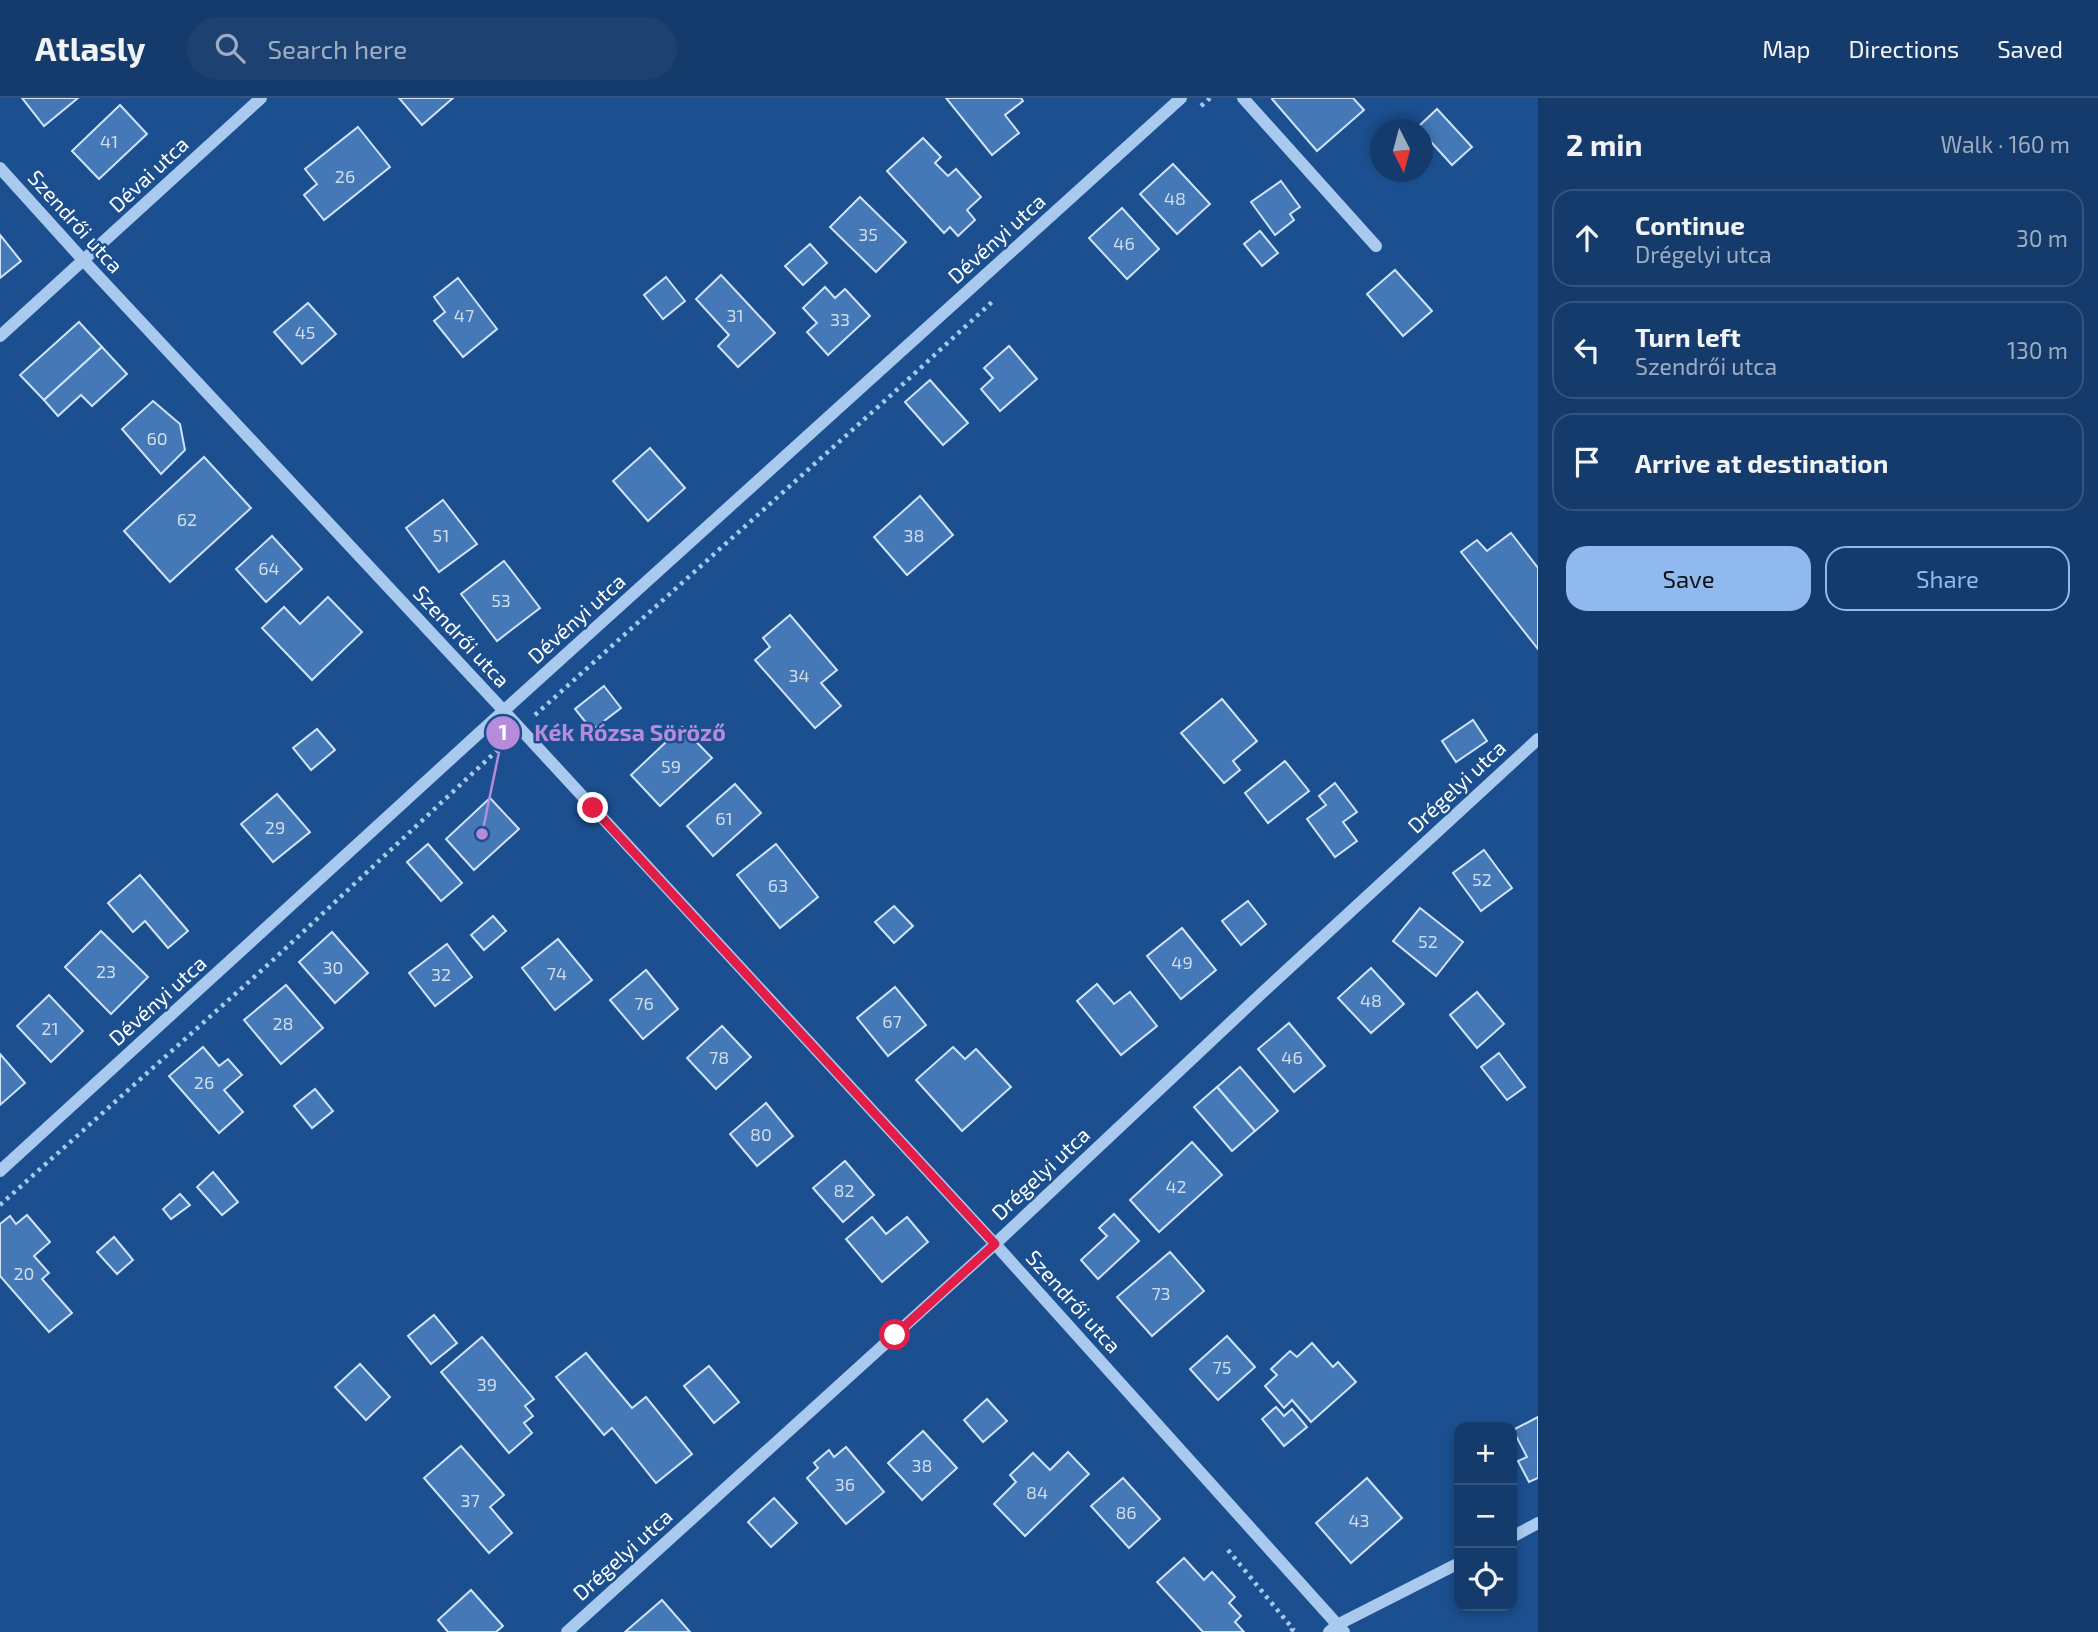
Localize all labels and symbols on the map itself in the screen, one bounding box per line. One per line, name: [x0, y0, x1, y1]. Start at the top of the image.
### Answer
north arrow: [1370, 119, 1433, 182]
house number: 41: [100, 130, 118, 152]
street label: Dévai utca: [103, 131, 193, 217]
street label: Szendrői utca: [23, 164, 129, 278]
house number: 26: [335, 165, 355, 187]
house number: 48: [1164, 187, 1186, 209]
street label: Dévényi utca: [942, 188, 1050, 288]
house number: 35: [858, 223, 878, 245]
house number: 46: [1113, 232, 1135, 254]
house number: 47: [454, 304, 474, 326]
house number: 31: [726, 304, 744, 326]
house number: 33: [830, 308, 850, 330]
house number: 45: [295, 321, 315, 343]
house number: 60: [146, 427, 168, 449]
house number: 62: [177, 508, 197, 530]
house number: 51: [433, 524, 449, 546]
house number: 38: [904, 524, 924, 546]
house number: 64: [258, 557, 280, 579]
street label: Dévényi utca: [522, 568, 630, 668]
street label: Szendrői utca: [409, 580, 515, 692]
house number: 53: [491, 589, 511, 611]
house number: 34: [788, 664, 810, 686]
callout: Kék Rózsa Söröző: [485, 711, 740, 755]
text: Kék Rózsa Söröző: [534, 718, 726, 746]
text: 1: [498, 719, 508, 744]
street label: Drégelyi utca: [1402, 734, 1510, 838]
house number: 59: [661, 755, 681, 777]
route end: [577, 792, 608, 823]
house number: 61: [715, 807, 733, 829]
house number: 29: [265, 816, 285, 838]
house number: 52: [1472, 868, 1492, 890]
house number: 63: [768, 874, 788, 896]
house number: 52: [1418, 930, 1438, 952]
street label: Dévényi utca: [103, 950, 211, 1050]
house number: 49: [1171, 951, 1193, 973]
house number: 30: [323, 956, 343, 978]
house number: 23: [96, 960, 116, 982]
house number: 74: [547, 962, 567, 984]
house number: 32: [431, 963, 451, 985]
house number: 48: [1360, 989, 1382, 1011]
house number: 76: [634, 992, 654, 1014]
house number: 67: [882, 1010, 902, 1032]
house number: 28: [272, 1012, 294, 1034]
house number: 21: [41, 1017, 59, 1039]
house number: 78: [709, 1046, 729, 1068]
house number: 46: [1281, 1046, 1303, 1068]
house number: 26: [194, 1071, 214, 1093]
street label: Drégelyi utca: [986, 1121, 1094, 1225]
house number: 80: [750, 1123, 772, 1145]
house number: 42: [1165, 1175, 1187, 1197]
house number: 82: [833, 1179, 855, 1201]
street label: Szendrői utca: [1021, 1244, 1127, 1358]
house number: 20: [14, 1262, 34, 1284]
house number: 73: [1151, 1282, 1171, 1304]
route start: [879, 1319, 910, 1350]
house number: 75: [1213, 1356, 1231, 1378]
house number: 39: [477, 1373, 497, 1395]
house number: 38: [912, 1454, 932, 1476]
house number: 36: [835, 1473, 855, 1495]
house number: 84: [1026, 1481, 1048, 1503]
house number: 37: [460, 1489, 480, 1511]
house number: 86: [1115, 1501, 1137, 1523]
street label: Drégelyi utca: [567, 1503, 677, 1605]
house number: 43: [1348, 1509, 1370, 1531]

